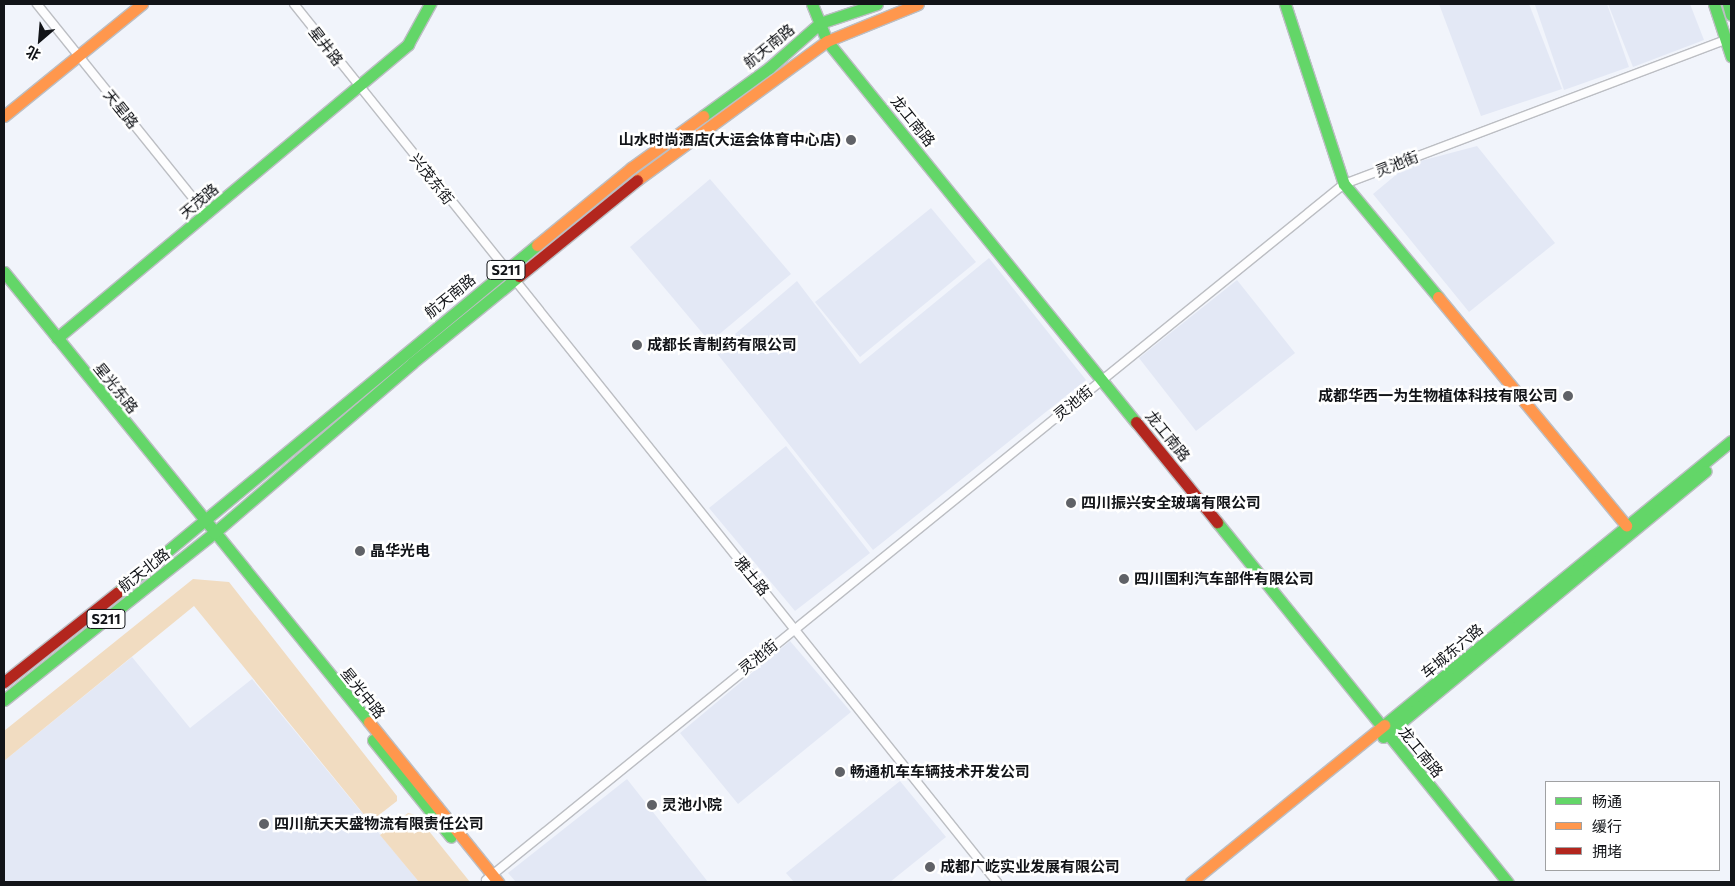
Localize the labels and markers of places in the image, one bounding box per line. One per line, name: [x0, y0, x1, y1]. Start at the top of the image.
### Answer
place label: 山水时尚酒店(大运会体育中心店): [619, 131, 841, 149]
marker: 山水时尚酒店(大运会体育中心店): [845, 134, 857, 146]
place label: 成都长青制药有限公司: [647, 336, 797, 354]
marker: 成都长青制药有限公司: [631, 339, 643, 351]
place label: 成都华西一为生物植体科技有限公司: [1318, 387, 1558, 405]
marker: 成都华西一为生物植体科技有限公司: [1562, 390, 1574, 402]
place label: 四川振兴安全玻璃有限公司: [1081, 494, 1261, 512]
marker: 四川振兴安全玻璃有限公司: [1065, 497, 1077, 509]
place label: 晶华光电: [370, 542, 430, 560]
marker: 晶华光电: [354, 545, 366, 557]
place label: 四川国利汽车部件有限公司: [1134, 570, 1314, 588]
marker: 四川国利汽车部件有限公司: [1118, 573, 1130, 585]
place label: 畅通机车车辆技术开发公司: [850, 763, 1030, 781]
marker: 畅通机车车辆技术开发公司: [834, 766, 846, 778]
place label: 灵池小院: [662, 796, 722, 814]
marker: 灵池小院: [646, 799, 658, 811]
place label: 四川航天天盛物流有限责任公司: [274, 815, 484, 833]
marker: 四川航天天盛物流有限责任公司: [258, 818, 270, 830]
place label: 成都广屹实业发展有限公司: [940, 858, 1120, 876]
marker: 成都广屹实业发展有限公司: [924, 861, 936, 873]

